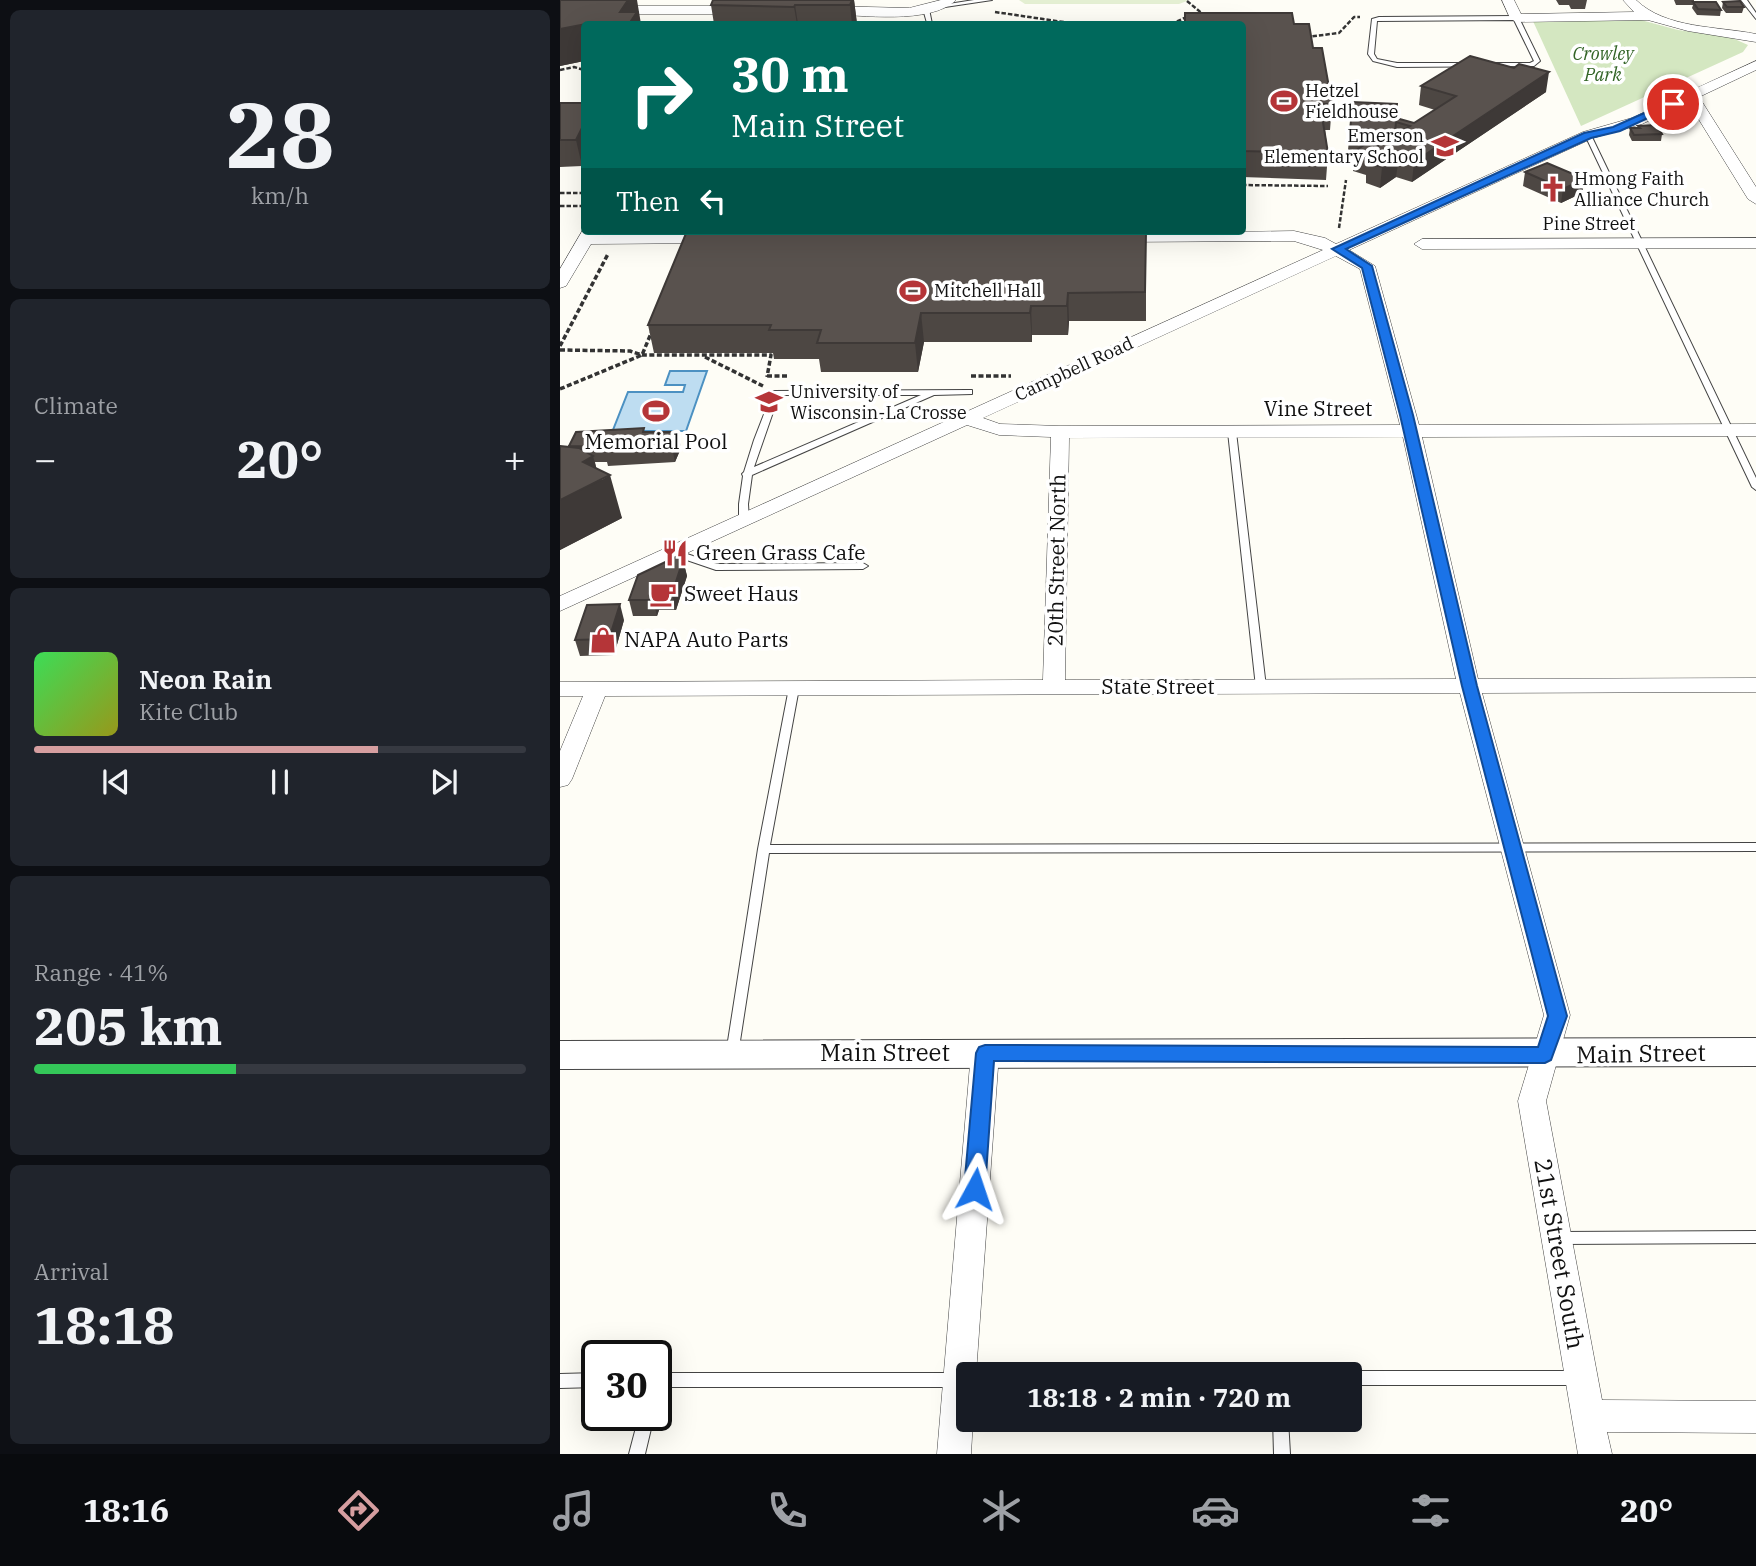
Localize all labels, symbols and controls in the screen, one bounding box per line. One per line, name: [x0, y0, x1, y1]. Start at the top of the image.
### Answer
text: 30 m: [731, 42, 849, 105]
park label: Crowley Park: [1573, 42, 1635, 86]
icon: right: [616, 49, 707, 140]
pin: [1643, 74, 1703, 134]
text: 28: [225, 75, 335, 193]
place label: Hetzel Fieldhouse: [1305, 79, 1398, 123]
icon: arrive: [1654, 85, 1692, 123]
sports icon: Hetzel Fieldhouse: [1269, 86, 1299, 116]
text: Main Street: [731, 104, 904, 146]
place label: Emerson Elementary School: [1264, 124, 1424, 168]
school or university icon: Emerson Elementary School: [1430, 131, 1460, 161]
place label: Hmong Faith Alliance Church: [1574, 167, 1709, 211]
church icon: Hmong Faith Alliance Church: [1538, 174, 1568, 204]
text: km/h: [251, 180, 309, 210]
icon: left: [694, 182, 732, 220]
text: Then: [616, 184, 680, 218]
street label: Pine Street: [1543, 212, 1635, 235]
sports icon: Mitchell Hall: [898, 276, 928, 306]
place label: Mitchell Hall: [934, 279, 1042, 302]
street label: Campbell Road: [1011, 331, 1137, 406]
place label: University of Wisconsin-La Crosse: [790, 380, 967, 424]
school or university icon: University of Wisconsin-La Crosse: [754, 387, 784, 417]
text: Climate: [34, 390, 118, 420]
street label: Vine Street: [1264, 394, 1372, 422]
sports icon: Memorial Pool: [641, 396, 671, 426]
text: 20°: [237, 425, 323, 492]
place label: Memorial Pool: [585, 427, 727, 455]
text: −: [34, 434, 57, 483]
text: +: [503, 434, 526, 483]
street label: 20th Street North: [1040, 473, 1072, 646]
restaurant icon: Green Grass Cafe: [660, 538, 690, 568]
place label: Green Grass Cafe: [696, 538, 866, 566]
cafe icon: Sweet Haus: [648, 579, 678, 609]
place label: Sweet Haus: [684, 579, 798, 607]
shop icon: NAPA Auto Parts: [588, 625, 618, 655]
place label: NAPA Auto Parts: [624, 625, 789, 653]
text: Neon Rain: [139, 662, 272, 696]
street label: State Street: [1101, 672, 1215, 700]
text: Kite Club: [139, 696, 238, 726]
icon: previous: [97, 763, 135, 801]
icon: pause: [261, 763, 299, 801]
icon: next: [425, 763, 463, 801]
text: Range · 41%: [34, 957, 168, 987]
text: 205 km: [34, 992, 223, 1059]
street label: Main Street: [820, 1036, 950, 1068]
street label: Main Street: [1576, 1036, 1706, 1070]
position arrow: [938, 1152, 1012, 1226]
street label: 21st Street South: [1527, 1156, 1593, 1352]
text: Arrival: [34, 1256, 109, 1286]
text: 18:18: [34, 1291, 175, 1358]
speed limit sign: 30: [581, 1340, 672, 1431]
text: 18:18 · 2 min · 720 m: [1027, 1380, 1291, 1414]
icon: directions: [334, 1486, 383, 1535]
icon: music: [549, 1486, 598, 1535]
icon: phone: [763, 1486, 812, 1535]
icon: climate: [977, 1486, 1026, 1535]
icon: car: [1191, 1486, 1240, 1535]
icon: filters: [1406, 1486, 1455, 1535]
text: 18:16: [83, 1489, 169, 1531]
text: 20°: [1620, 1489, 1673, 1531]

